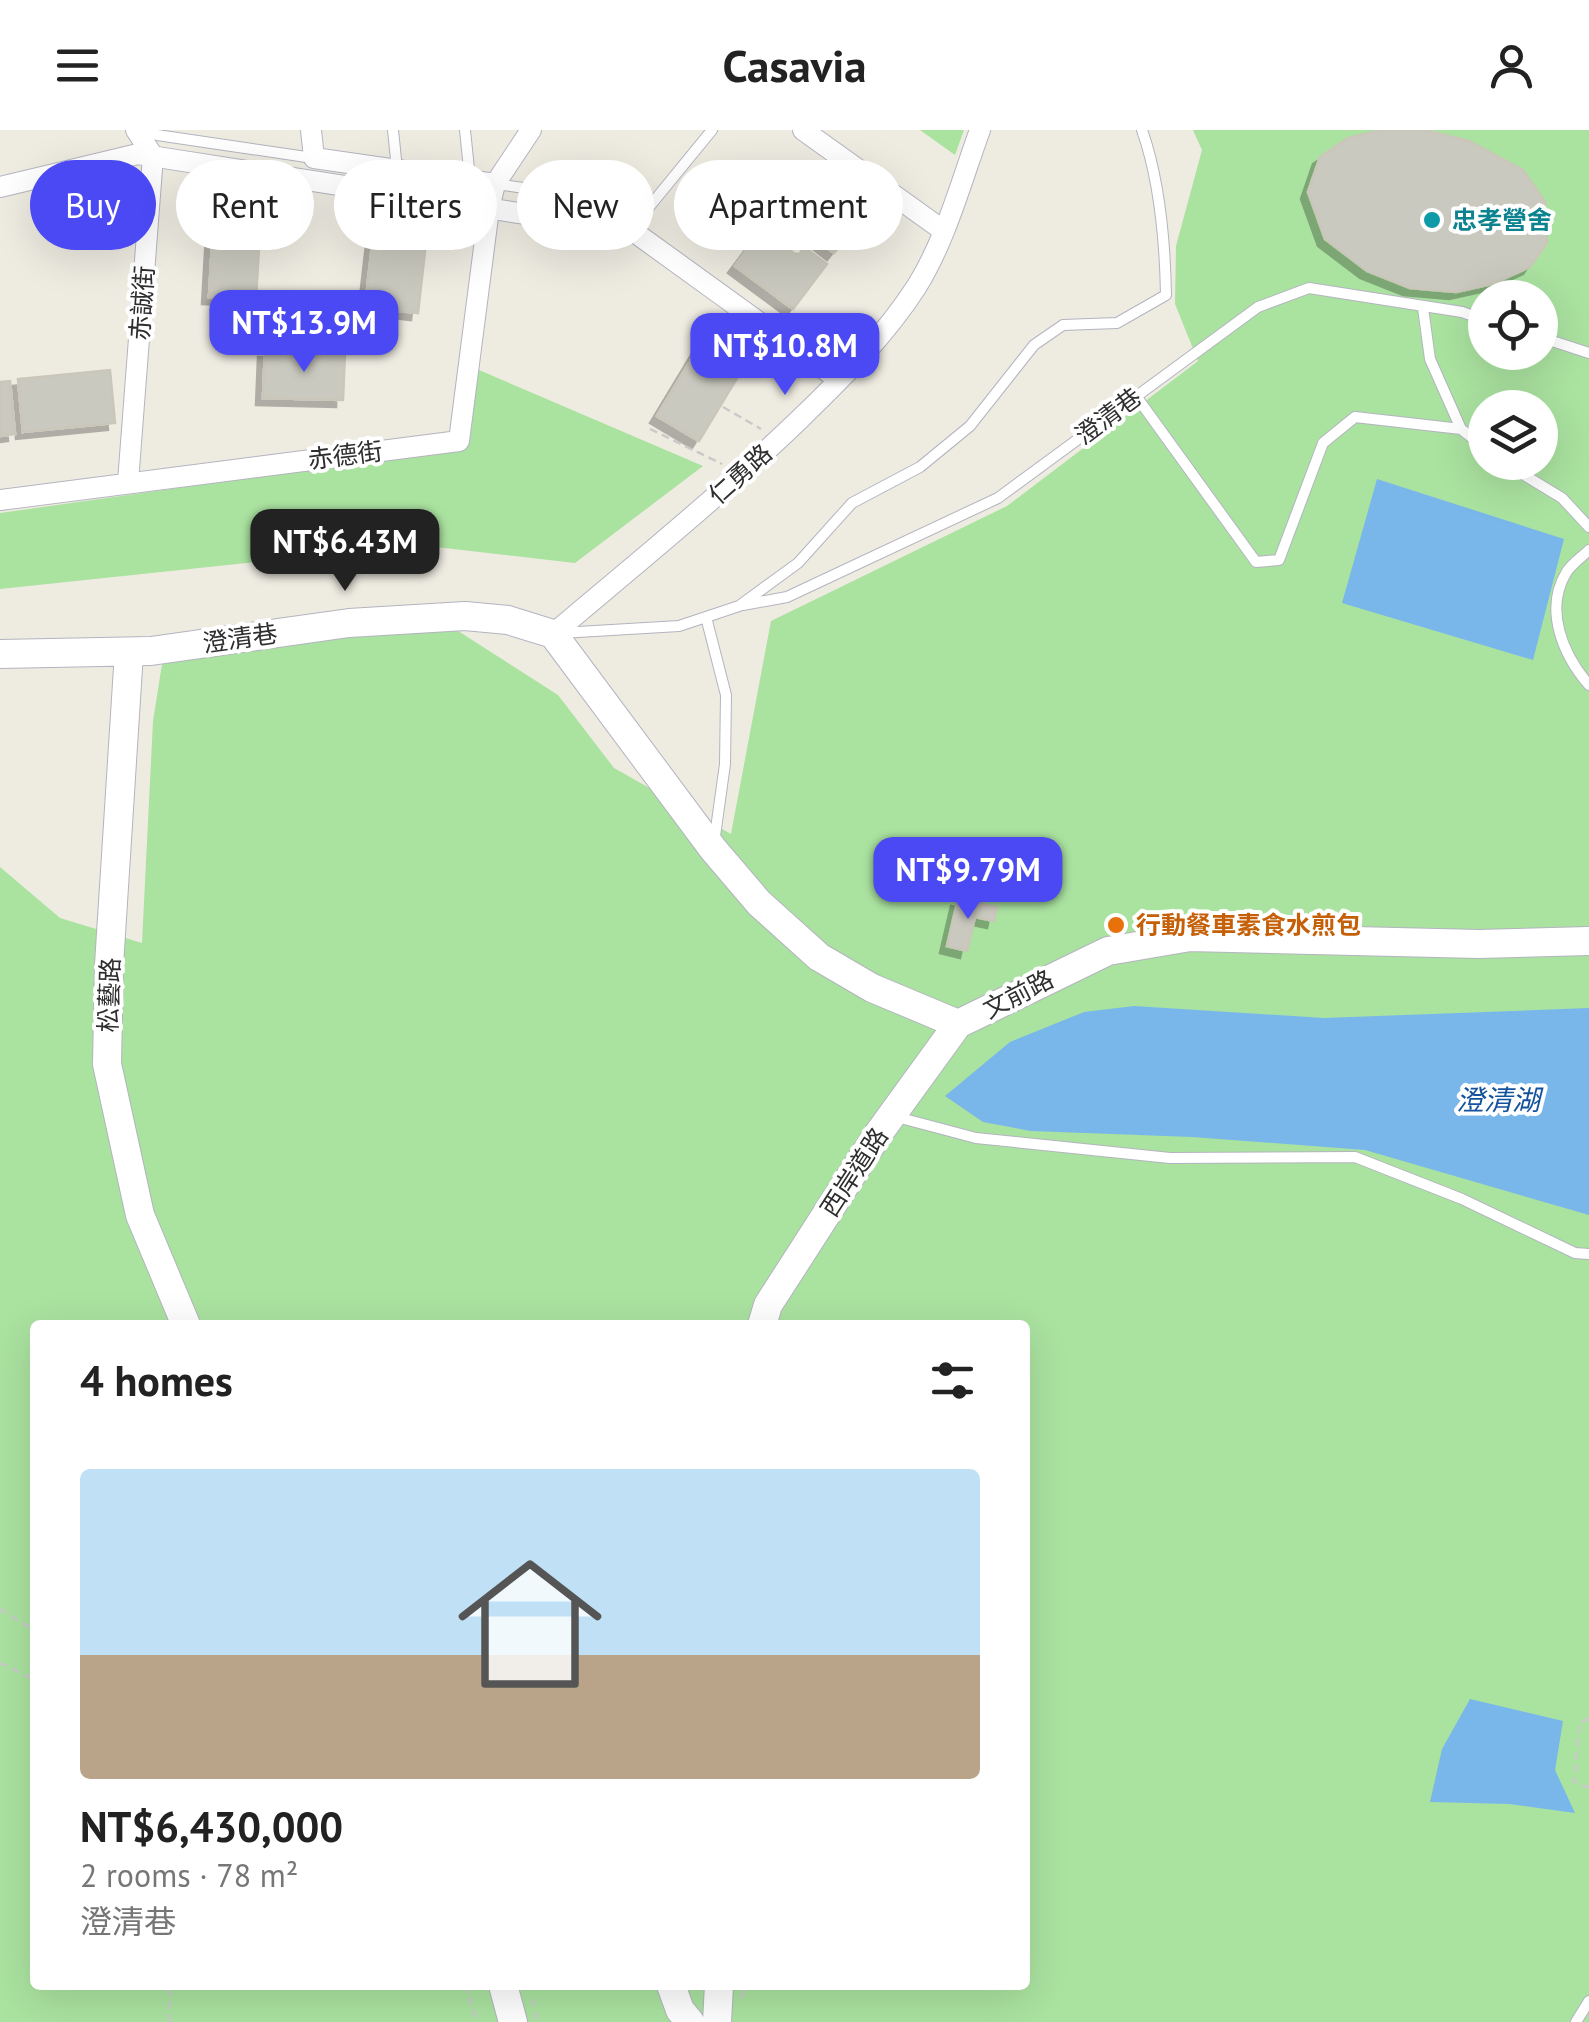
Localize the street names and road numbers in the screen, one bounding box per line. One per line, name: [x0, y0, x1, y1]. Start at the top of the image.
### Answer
street label: 赤誠街: [123, 264, 161, 342]
street label: 澄清巷: [1068, 381, 1148, 451]
street label: 赤德街: [306, 435, 384, 475]
street label: 仁勇路: [701, 437, 779, 511]
street label: 澄清巷: [201, 617, 279, 659]
street label: 松藝路: [92, 957, 126, 1033]
street label: 文前路: [977, 963, 1059, 1025]
street label: 西岸道路: [813, 1121, 895, 1223]

